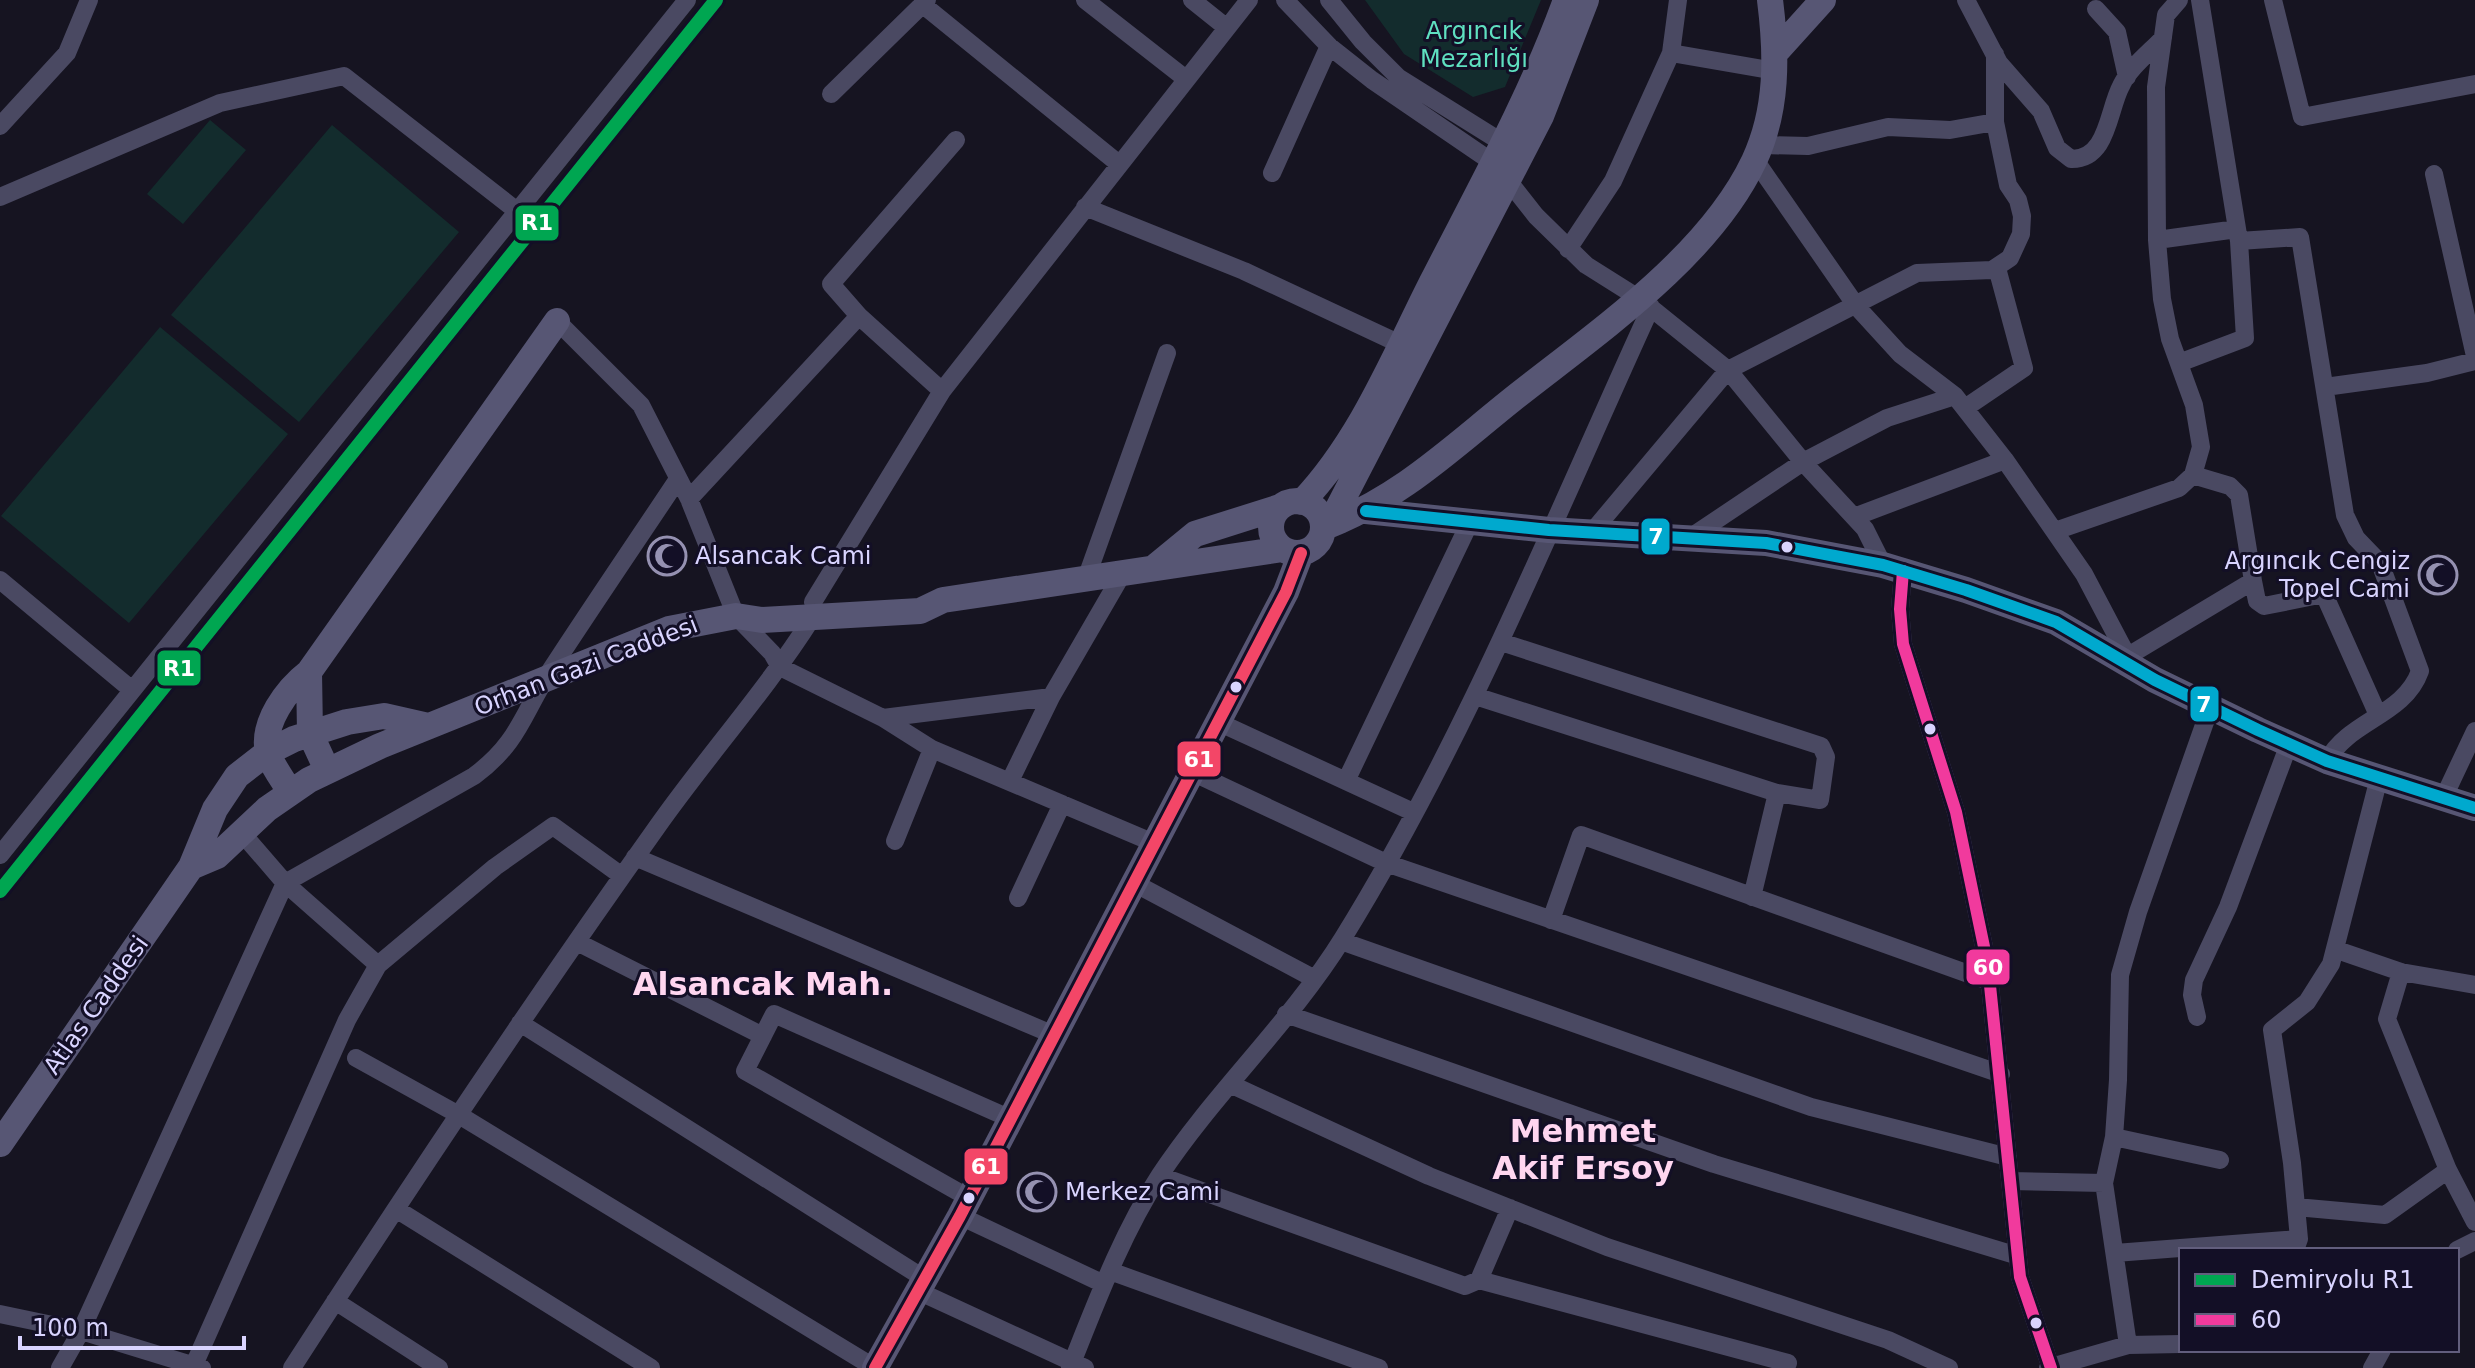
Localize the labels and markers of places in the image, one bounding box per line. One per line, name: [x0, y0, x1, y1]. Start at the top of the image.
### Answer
mosque icon: Alsancak Cami: [646, 535, 688, 577]
unlabelled marker: [1779, 539, 1795, 555]
place label: Alsancak Cami: [695, 542, 871, 570]
place label: Argıncık Cengiz Topel Cami: [2224, 547, 2410, 603]
mosque icon: Argıncık Cengiz Topel Cami: [2417, 554, 2459, 596]
unlabelled marker: [1228, 679, 1244, 695]
unlabelled marker: [1922, 721, 1938, 737]
mosque icon: Merkez Cami: [1016, 1171, 1058, 1213]
place label: Merkez Cami: [1065, 1178, 1220, 1206]
unlabelled marker: [961, 1190, 977, 1206]
unlabelled marker: [2028, 1315, 2044, 1331]

